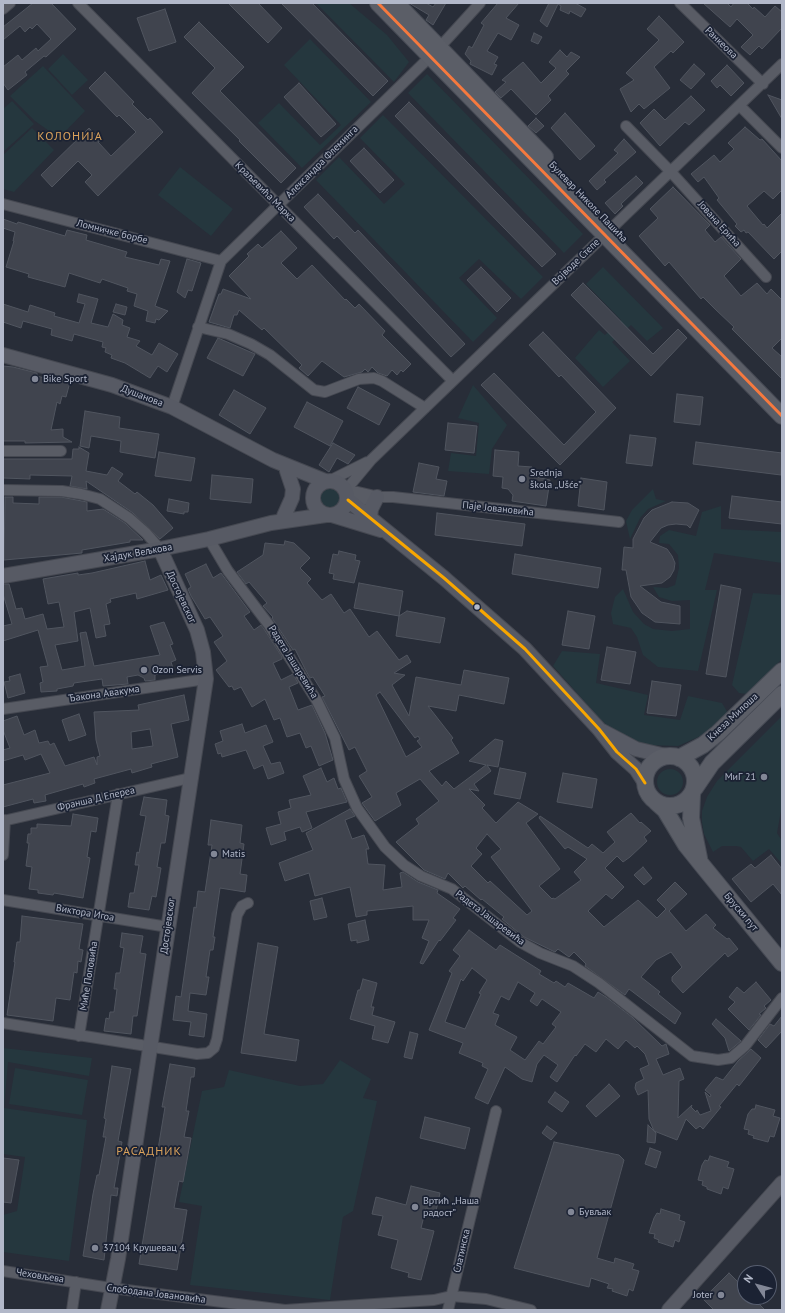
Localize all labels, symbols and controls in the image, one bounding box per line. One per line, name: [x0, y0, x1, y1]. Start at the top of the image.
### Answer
street label: Ранкеова: [702, 25, 740, 61]
street label: Александра Флеминга: [283, 123, 361, 201]
district label: КОЛОНИЈА: [37, 130, 103, 144]
street label: Краљевића Марка: [232, 159, 298, 225]
street label: Булевар Николе Пашића: [546, 159, 630, 245]
street label: Јована Ерића: [695, 198, 743, 250]
street label: Ломничке борбе: [75, 217, 149, 247]
street label: Војводе Степе: [550, 236, 602, 288]
place label: Bike Sport: [43, 373, 87, 385]
marker: Bike Sport: [30, 374, 40, 384]
street label: Душанова: [119, 382, 165, 410]
place label: Srednja škola „Ušće”: [530, 467, 582, 490]
marker: Srednja škola „Ušće”: [517, 474, 527, 484]
street label: Паје Јовановића: [462, 499, 534, 519]
street label: Хајдук Вељкова: [103, 541, 173, 565]
street label: Достојевског: [164, 569, 198, 625]
unlabelled marker: [472, 602, 482, 612]
street label: Радета Јашаревића: [266, 623, 320, 701]
place label: Ozon Servis: [152, 664, 202, 676]
marker: Ozon Servis: [139, 665, 149, 675]
street label: Ђакона Авакума: [68, 683, 140, 705]
street label: Кнеза Милоша: [705, 691, 761, 743]
place label: МиГ 21: [725, 771, 756, 783]
marker: МиГ 21: [759, 772, 769, 782]
street label: Франша Д Епереа: [56, 784, 136, 814]
place label: Matis: [222, 848, 245, 860]
marker: Matis: [209, 849, 219, 859]
street label: Радета Јашаревића: [453, 888, 527, 948]
street label: Бруски пут: [721, 890, 761, 934]
street label: Достојевског: [158, 897, 178, 955]
street label: Виктора Игоа: [55, 902, 115, 924]
street label: Миће Поповића: [78, 940, 100, 1012]
district label: РАСАДНИК: [116, 1145, 182, 1159]
place label: Вртић „Наша радост”: [423, 1195, 479, 1218]
marker: Вртић „Наша радост”: [410, 1202, 420, 1212]
place label: Бувљак: [579, 1206, 611, 1218]
marker: Бувљак: [566, 1207, 576, 1217]
street label: Слатинска: [451, 1228, 473, 1274]
place label: 37104 Крушевац 4: [103, 1242, 185, 1254]
marker: 37104 Крушевац 4: [90, 1243, 100, 1253]
north arrow: [737, 1265, 777, 1305]
street label: Чеховљева: [15, 1266, 65, 1286]
text: N: [740, 1271, 756, 1286]
street label: Слободана Јовановића: [106, 1282, 206, 1306]
place label: Joter: [693, 1289, 713, 1301]
marker: Joter: [716, 1290, 726, 1300]

